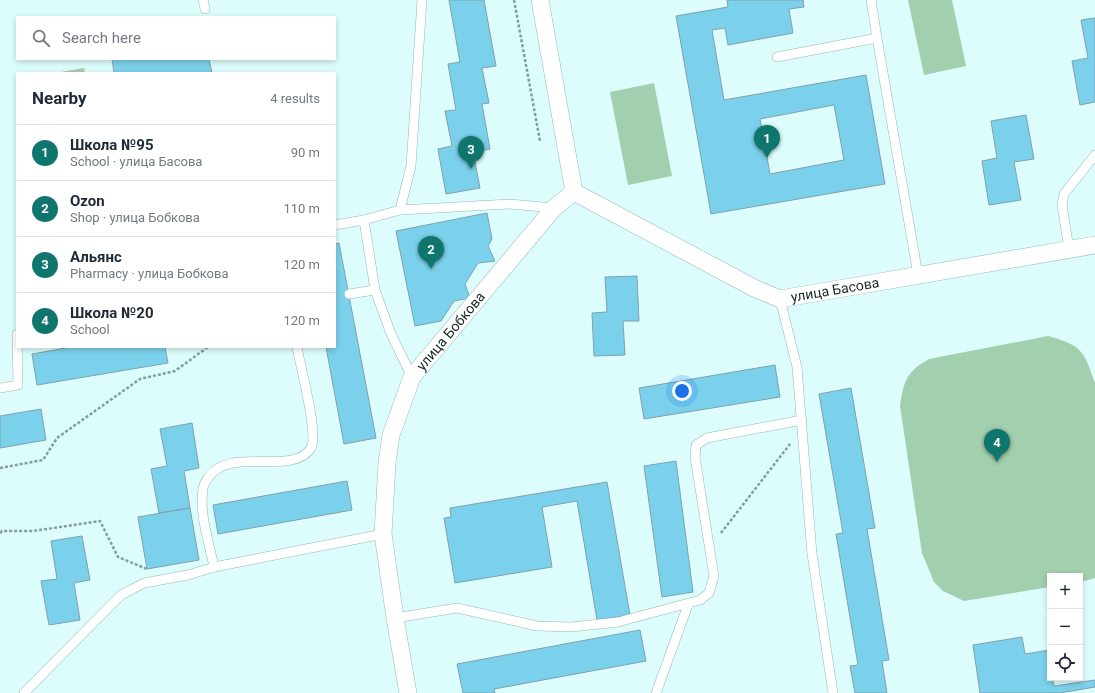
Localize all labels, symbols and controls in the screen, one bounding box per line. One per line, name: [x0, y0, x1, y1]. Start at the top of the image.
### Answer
search box: [16, 16, 336, 60]
icon: search: [30, 27, 52, 49]
text: Search here: [62, 29, 141, 47]
text: Nearby: [32, 88, 87, 108]
text: 4 results: [270, 91, 320, 106]
pin: 1: [754, 125, 780, 158]
text: Школа №95: [70, 136, 154, 154]
pin: 3: [458, 136, 484, 169]
text: 1: [41, 145, 49, 160]
text: 90 m: [291, 145, 320, 160]
text: School · улица Басова: [70, 154, 202, 169]
text: Ozon: [70, 192, 105, 210]
text: 2: [41, 201, 49, 216]
text: 110 m: [283, 201, 320, 216]
text: Shop · улица Бобкова: [70, 210, 200, 225]
pin: 2: [418, 236, 444, 269]
text: Альянс: [70, 248, 122, 266]
text: 3: [41, 257, 49, 272]
text: 120 m: [283, 257, 320, 272]
text: Pharmacy · улица Бобкова: [70, 266, 229, 281]
street label: улица Басова: [790, 274, 880, 305]
street label: улица Бобкова: [413, 289, 488, 374]
text: Школа №20: [70, 304, 154, 322]
text: 4: [41, 313, 49, 328]
text: 120 m: [283, 313, 320, 328]
text: School: [70, 322, 110, 337]
your location: [672, 381, 692, 401]
pin: 4: [984, 429, 1010, 462]
map controls: [1047, 573, 1083, 681]
button: +: [1047, 573, 1083, 609]
button: −: [1047, 609, 1083, 645]
button: locate: [1047, 645, 1083, 681]

